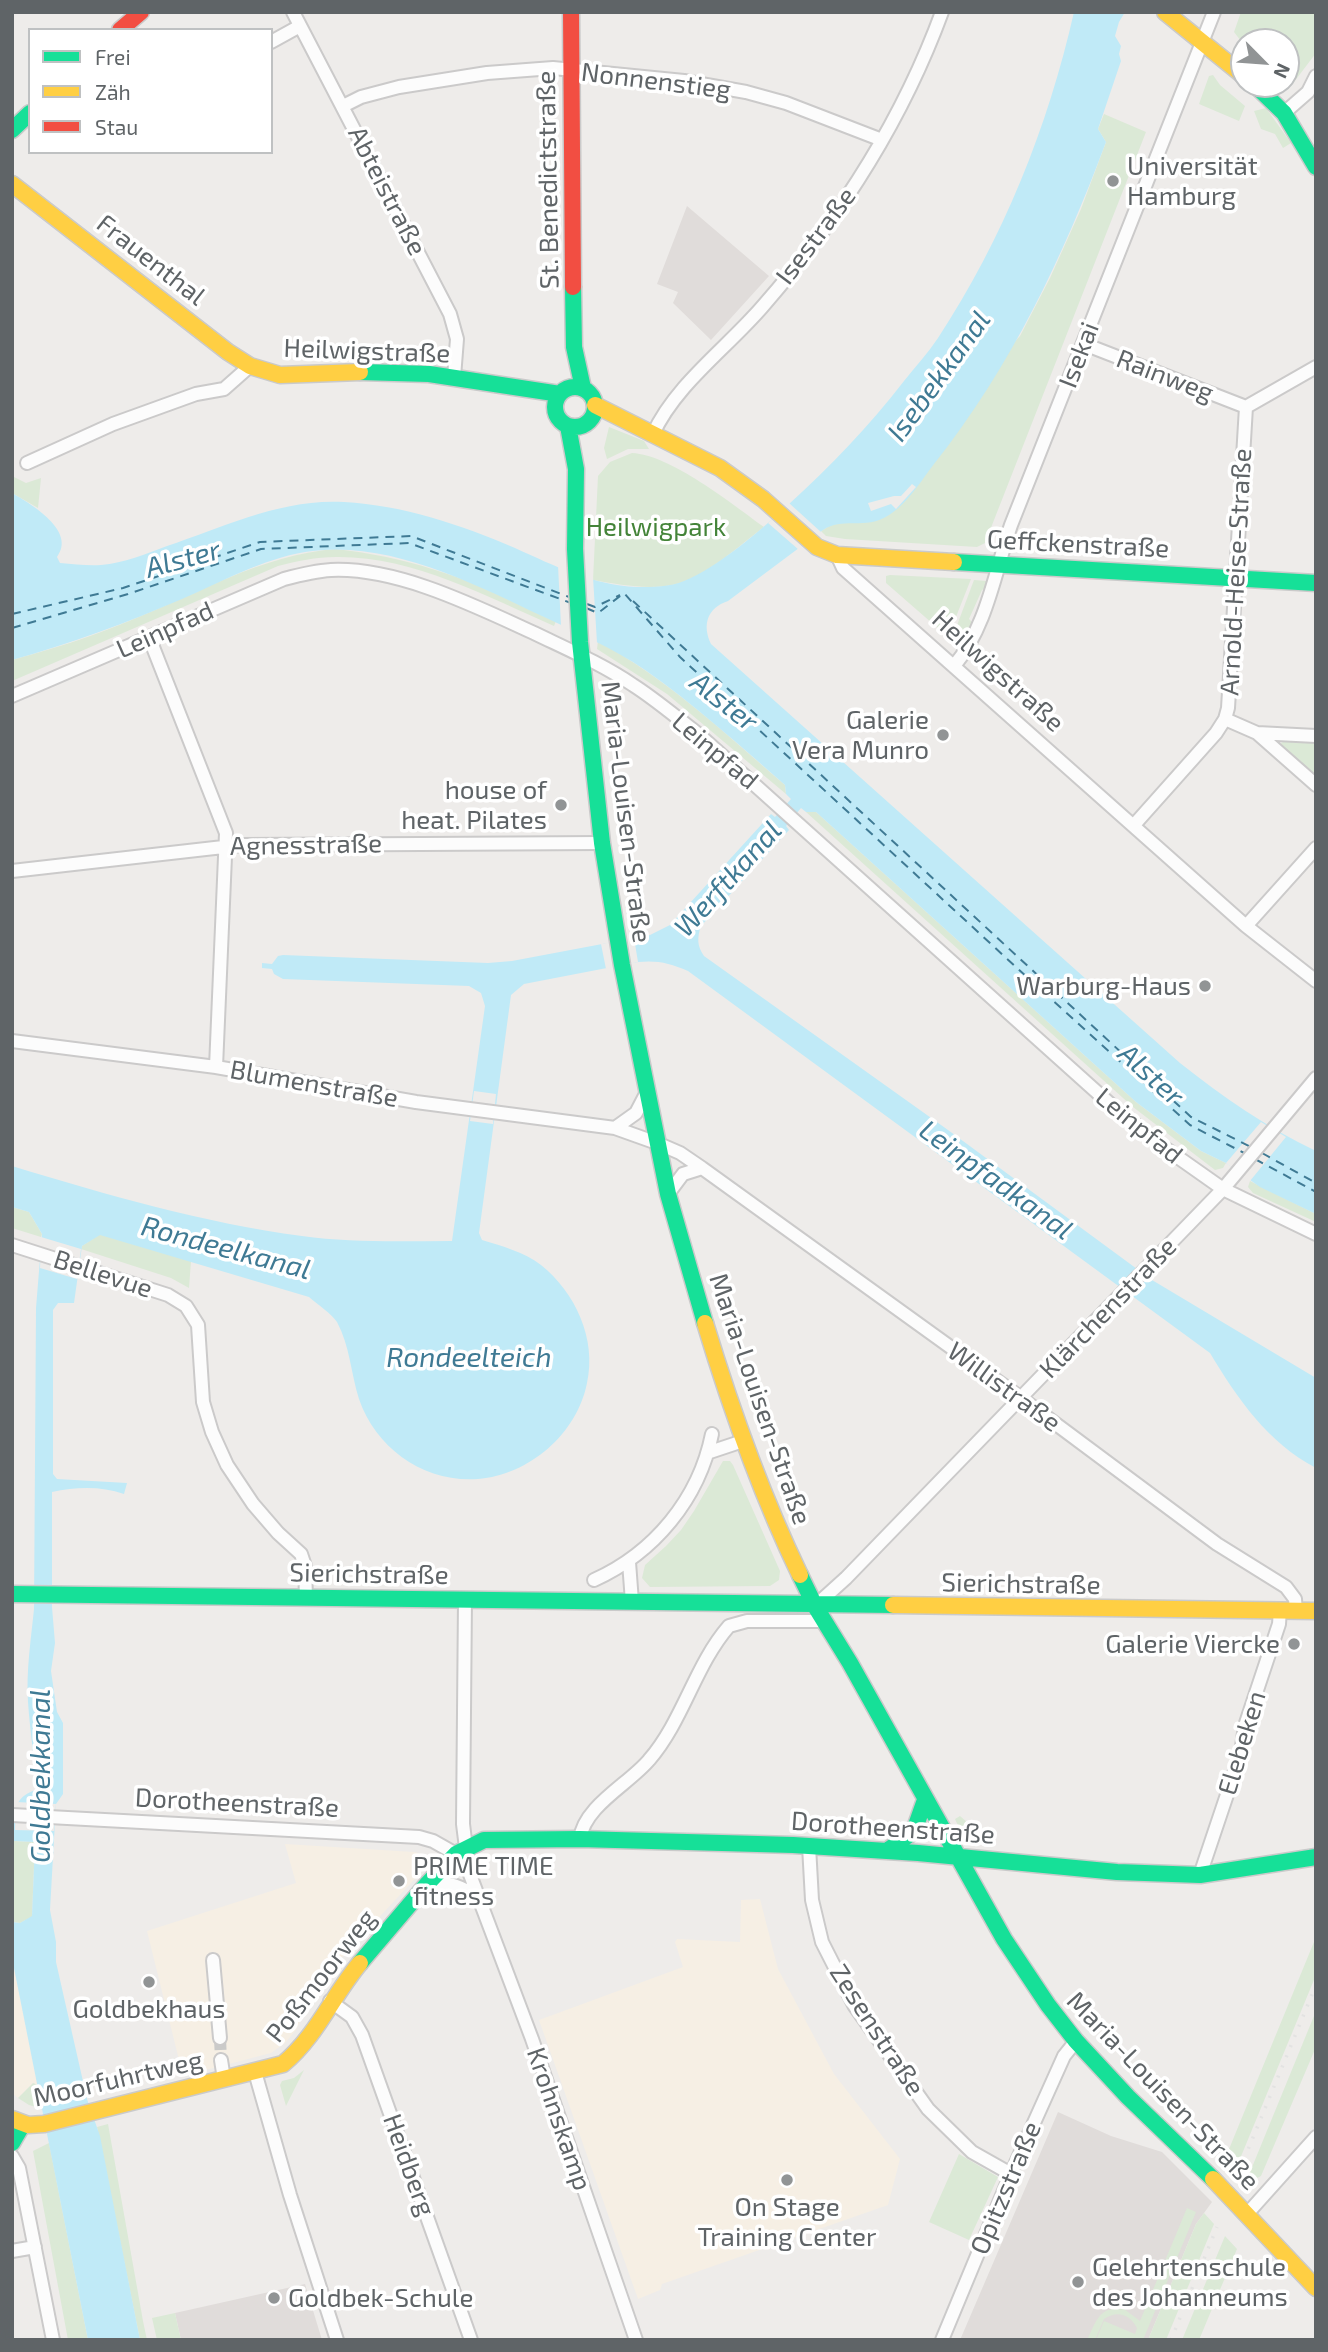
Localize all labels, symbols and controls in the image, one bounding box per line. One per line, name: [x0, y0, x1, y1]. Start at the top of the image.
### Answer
legend: [28, 28, 273, 154]
north arrow: [1230, 28, 1300, 98]
text: Frei: [95, 44, 131, 69]
street label: Nonnenstieg: [579, 56, 733, 106]
text: N: [1269, 60, 1296, 82]
street label: St. Benedictstraße: [530, 70, 566, 290]
text: Zäh: [95, 79, 131, 104]
text: Stau: [95, 114, 138, 139]
street label: Abteistraße: [341, 121, 433, 261]
place label: Universität Hamburg: [1127, 150, 1258, 212]
marker: Universität Hamburg: [1105, 173, 1121, 189]
street label: Isestraße: [769, 181, 863, 291]
street label: Frauenthal: [91, 208, 211, 312]
water label: Isebekkanal: [880, 304, 998, 448]
street label: Isekai: [1052, 318, 1106, 392]
street label: Heilwigstraße: [283, 332, 451, 370]
street label: Rainweg: [1112, 343, 1218, 409]
street label: Arnold-Heise-Straße: [1214, 448, 1258, 696]
park label: Heilwigpark: [586, 511, 726, 543]
street label: Geffckenstraße: [986, 524, 1170, 564]
water label: Alster: [142, 533, 224, 585]
street label: Leinpfad: [112, 595, 218, 665]
street label: Heilwigstraße: [926, 604, 1070, 738]
water label: Alster: [684, 665, 764, 739]
street label: Maria-Louisen-Straße: [594, 679, 658, 945]
place label: Galerie Vera Munro: [792, 704, 929, 766]
street label: Leinpfad: [666, 706, 764, 796]
marker: Galerie Vera Munro: [935, 727, 951, 743]
place label: house of heat. Pilates: [401, 774, 547, 836]
marker: house of heat. Pilates: [553, 797, 569, 813]
water label: Werftkanal: [667, 814, 789, 944]
street label: Agnesstraße: [230, 828, 382, 862]
place label: Warburg-Haus: [1016, 970, 1191, 1002]
marker: Warburg-Haus: [1197, 978, 1213, 994]
water label: Alster: [1111, 1037, 1191, 1113]
street label: Blumenstraße: [228, 1054, 400, 1114]
street label: Leinpfad: [1089, 1081, 1189, 1171]
water label: Leinpfadkanal: [913, 1113, 1079, 1247]
water label: Rondeelkanal: [137, 1209, 315, 1287]
street label: Klärchenstraße: [1033, 1231, 1183, 1385]
street label: Bellevue: [50, 1243, 156, 1305]
street label: Maria-Louisen-Straße: [702, 1269, 818, 1529]
street label: Willistraße: [941, 1335, 1067, 1439]
water label: Rondeelteich: [386, 1341, 552, 1375]
street label: Sierichstraße: [289, 1557, 449, 1591]
street label: Sierichstraße: [941, 1567, 1101, 1601]
place label: Galerie Viercke: [1105, 1628, 1280, 1660]
marker: Galerie Viercke: [1286, 1636, 1302, 1652]
street label: Elebeken: [1211, 1687, 1273, 1799]
water label: Goldbekkanal: [24, 1689, 58, 1863]
street label: Dorotheenstraße: [134, 1782, 340, 1824]
street label: Dorotheenstraße: [790, 1805, 996, 1851]
place label: PRIME TIME fitness: [413, 1850, 554, 1912]
marker: PRIME TIME fitness: [391, 1873, 407, 1889]
street label: Poßmoorweg: [259, 1903, 383, 2049]
street label: Zesenstraße: [823, 1958, 931, 2102]
marker: Goldbekhaus: [141, 1974, 157, 1990]
street label: Maria-Louisen-Straße: [1060, 1985, 1266, 2197]
place label: Goldbekhaus: [72, 1993, 226, 2025]
street label: Krohnskamp: [520, 2043, 598, 2195]
street label: Moorfuhrtweg: [30, 2044, 206, 2114]
street label: Heidberg: [376, 2110, 442, 2220]
street label: Opitzstraße: [964, 2117, 1048, 2259]
marker: On Stage Training Center: [779, 2172, 795, 2188]
place label: On Stage Training Center: [698, 2191, 876, 2252]
place label: Gelehrtenschule des Johanneums: [1092, 2251, 1288, 2312]
marker: Gelehrtenschule des Johanneums: [1070, 2274, 1086, 2290]
place label: Goldbek-Schule: [288, 2282, 473, 2314]
marker: Goldbek-Schule: [266, 2290, 282, 2306]

